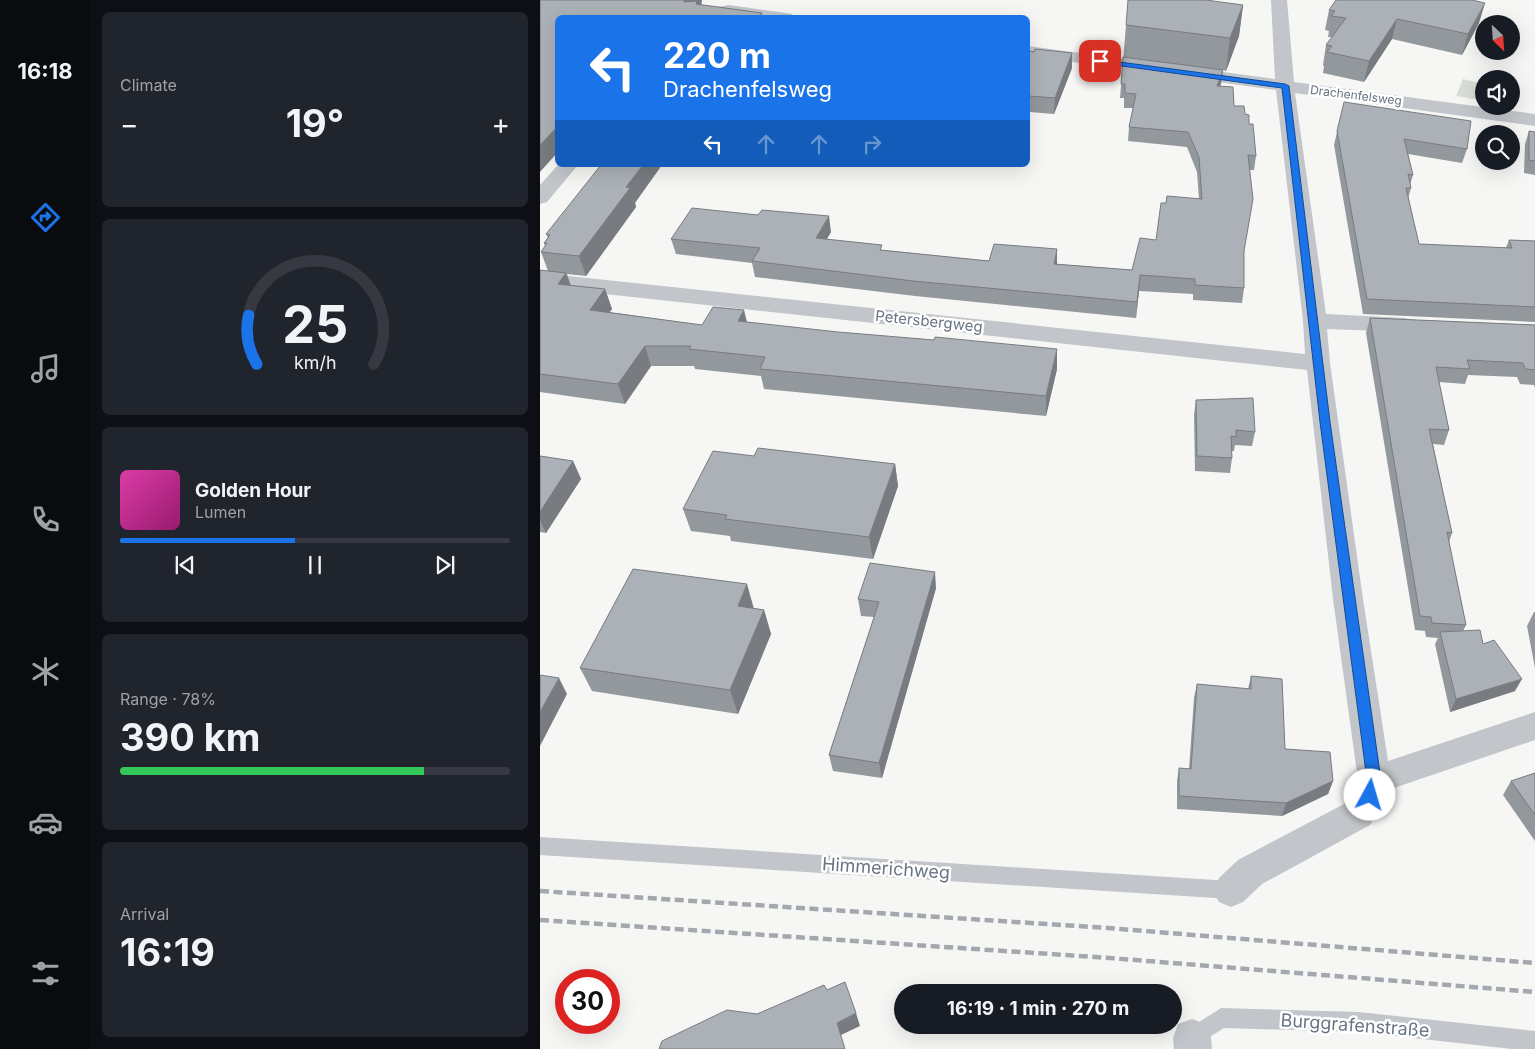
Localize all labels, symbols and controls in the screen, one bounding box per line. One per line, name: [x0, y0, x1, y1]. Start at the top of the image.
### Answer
north arrow: [1475, 15, 1520, 60]
map controls: [1475, 15, 1520, 170]
text: 220 m: [663, 34, 771, 76]
icon: left: [580, 35, 645, 100]
pin: [1079, 40, 1121, 82]
icon: arrive: [1086, 47, 1114, 75]
text: 16:18: [18, 58, 72, 84]
button: sound: [1475, 70, 1520, 115]
text: Climate: [120, 75, 177, 95]
text: Drachenfelsweg: [663, 76, 832, 102]
street label: Drachenfelsweg: [1309, 82, 1403, 108]
text: 19°: [286, 100, 344, 146]
text: −: [120, 107, 139, 141]
text: +: [491, 107, 510, 141]
button: search: [1475, 125, 1520, 170]
icon: left: [699, 130, 727, 158]
icon: ahead: [752, 130, 780, 158]
icon: ahead: [805, 130, 833, 158]
icon: right: [858, 130, 886, 158]
icon: directions: [28, 200, 63, 235]
text: 25: [282, 293, 348, 356]
street label: Petersbergweg: [874, 306, 984, 336]
icon: music: [28, 351, 63, 386]
text: km/h: [294, 352, 336, 373]
text: Golden Hour: [195, 479, 311, 502]
icon: phone: [28, 502, 63, 537]
text: Lumen: [195, 502, 246, 522]
icon: previous: [171, 551, 199, 579]
icon: pause: [301, 551, 329, 579]
icon: next: [431, 551, 459, 579]
icon: climate: [28, 654, 63, 689]
text: Range · 78%: [120, 689, 216, 709]
text: 390 km: [120, 714, 261, 760]
position arrow: [1343, 768, 1395, 820]
icon: car: [28, 805, 63, 840]
street label: Himmerichweg: [821, 853, 951, 883]
text: Arrival: [120, 904, 169, 924]
text: 16:19: [120, 929, 215, 975]
icon: filters: [28, 956, 63, 991]
speed limit sign: 30: [555, 969, 620, 1034]
text: 16:19 · 1 min · 270 m: [947, 997, 1129, 1020]
street label: Burggrafenstraße: [1280, 1009, 1430, 1041]

